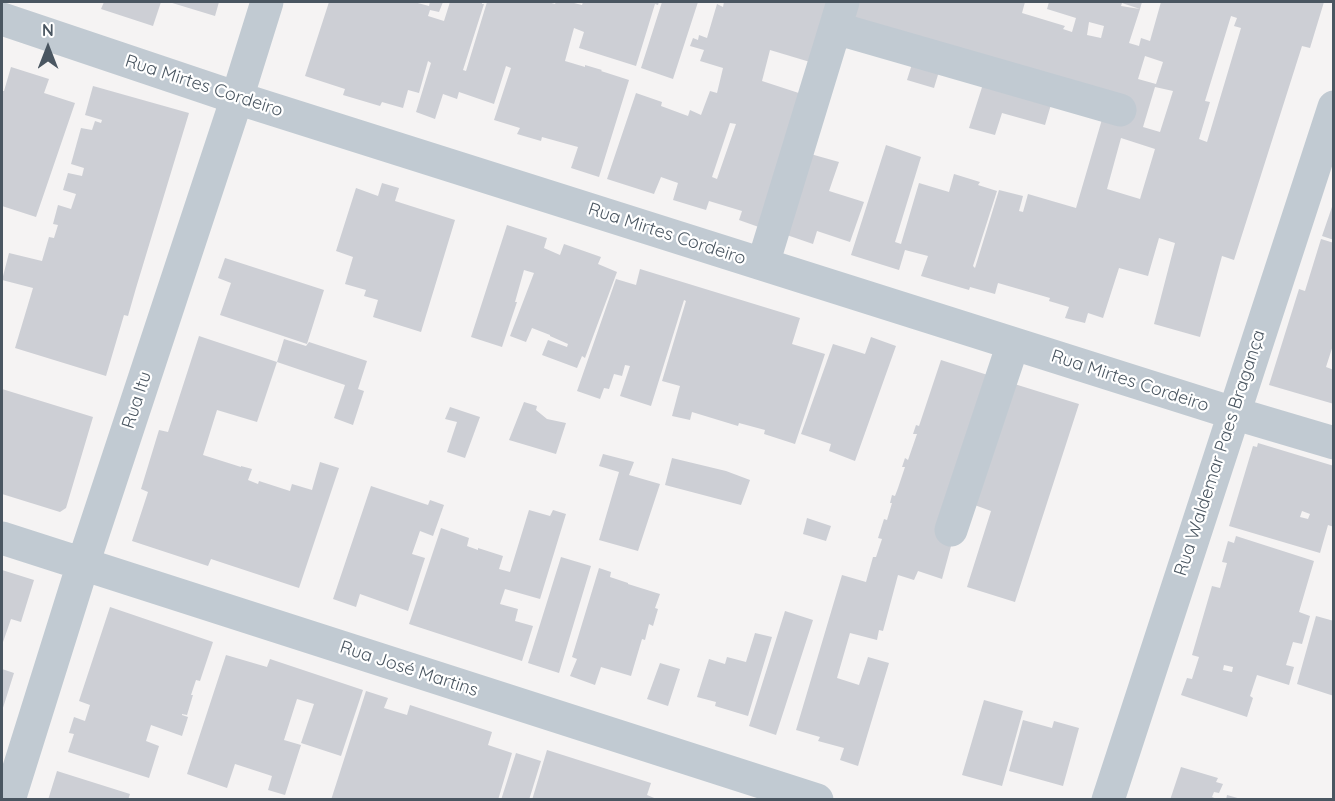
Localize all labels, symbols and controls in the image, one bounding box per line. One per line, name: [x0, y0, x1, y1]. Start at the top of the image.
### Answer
north arrow: [18, 18, 78, 78]
text: N: [42, 20, 54, 40]
street label: Rua Mirtes Cordeiro: [122, 50, 286, 122]
street label: Rua Mirtes Cordeiro: [585, 198, 749, 270]
street label: Rua Waldemar Paes Bragança: [1170, 327, 1270, 579]
street label: Rua Mirtes Cordeiro: [1048, 345, 1212, 417]
street label: Rua Itu: [118, 369, 156, 431]
street label: Rua José Martins: [337, 636, 481, 702]

